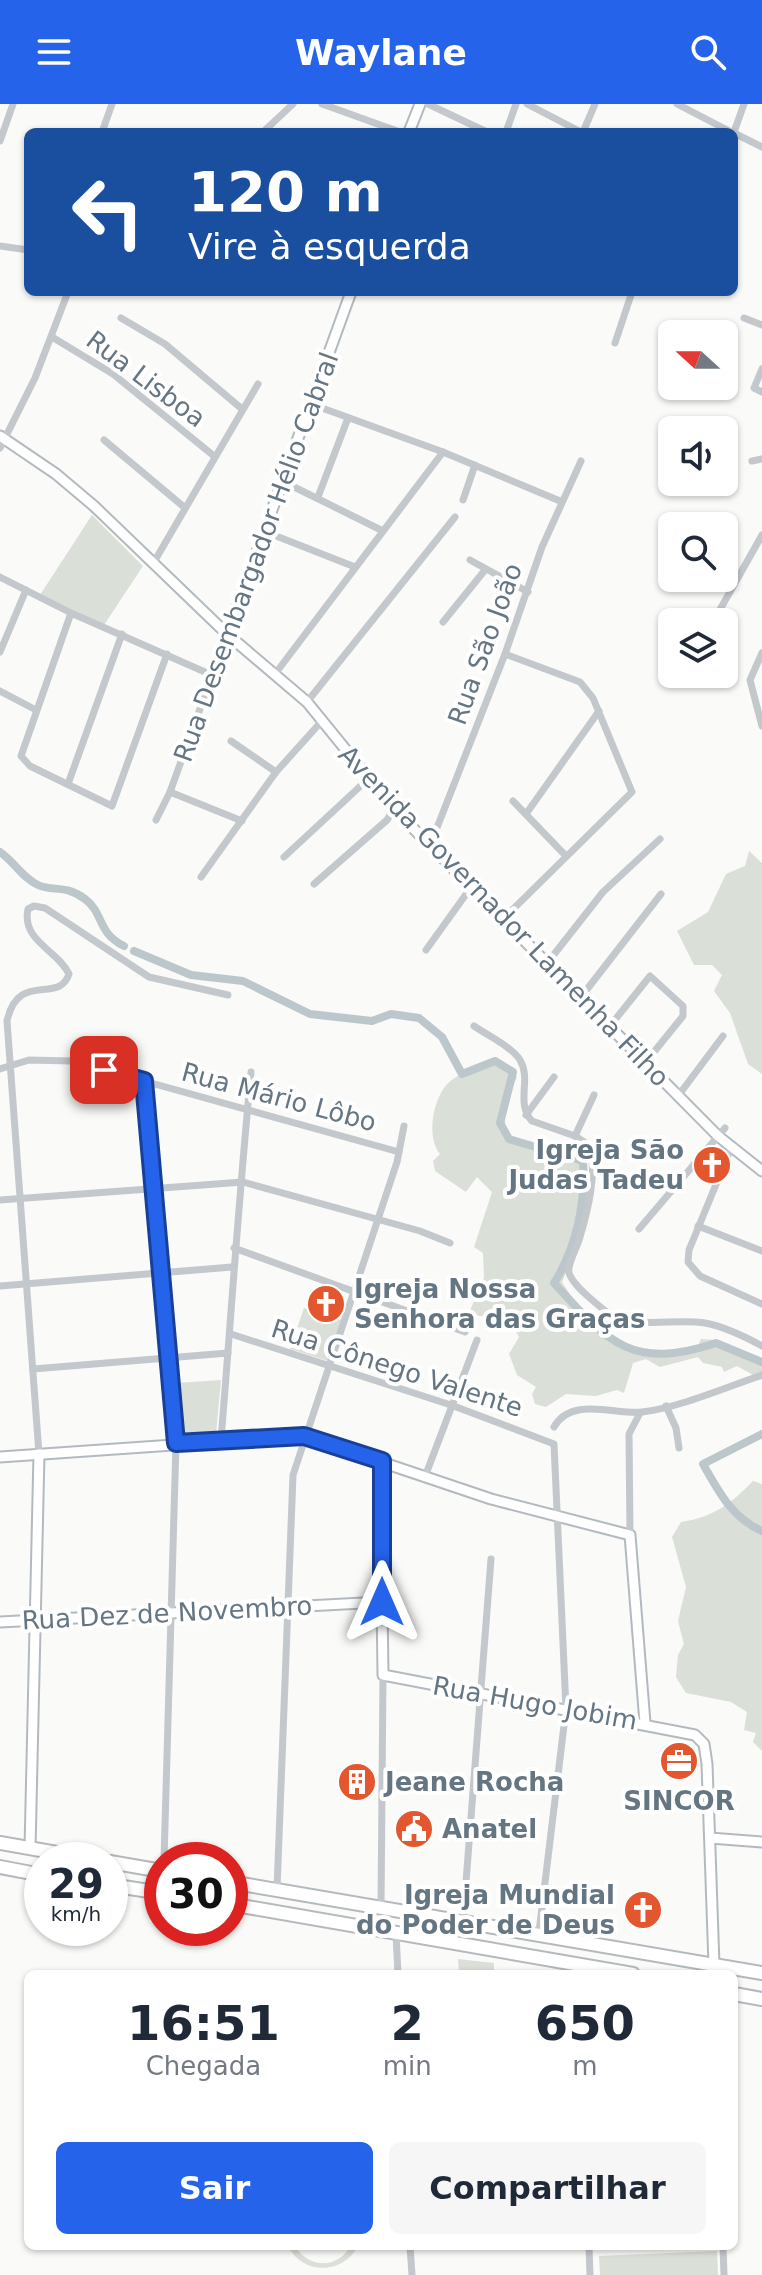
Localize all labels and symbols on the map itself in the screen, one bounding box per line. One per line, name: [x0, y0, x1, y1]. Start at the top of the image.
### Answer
north arrow: [658, 320, 738, 400]
street label: Rua Lisboa: [81, 325, 211, 433]
street label: Rua Desembargador Hélio Cabral: [168, 348, 344, 766]
street label: Rua São João: [442, 559, 528, 729]
street label: Avenida Governador Lamenha Filho: [333, 739, 675, 1093]
pin: [70, 1036, 138, 1104]
street label: Rua Mário Lôbo: [178, 1057, 380, 1137]
place label: Igreja São Judas Tadeu: [506, 1135, 684, 1195]
church icon: Igreja São Judas Tadeu: [691, 1144, 733, 1186]
place label: Igreja Nossa Senhora das Graças: [354, 1274, 645, 1334]
church icon: Igreja Nossa Senhora das Graças: [305, 1283, 347, 1325]
street label: Rua Cônego Valente: [268, 1313, 526, 1423]
position arrow: [340, 1560, 424, 1644]
street label: Rua Dez de Novembro: [21, 1590, 313, 1636]
street label: Rua Hugo Jobim: [431, 1670, 639, 1736]
office icon: SINCOR: [658, 1740, 700, 1782]
building icon: Jeane Rocha: [336, 1761, 378, 1803]
place label: Jeane Rocha: [383, 1767, 564, 1797]
place label: SINCOR: [623, 1786, 735, 1816]
public building icon: Anatel: [393, 1808, 435, 1850]
place label: Anatel: [442, 1814, 537, 1844]
speed limit sign: 30: [144, 1842, 248, 1946]
place label: Igreja Mundial do Poder de Deus: [356, 1880, 615, 1940]
church icon: Igreja Mundial do Poder de Deus: [622, 1889, 664, 1931]

